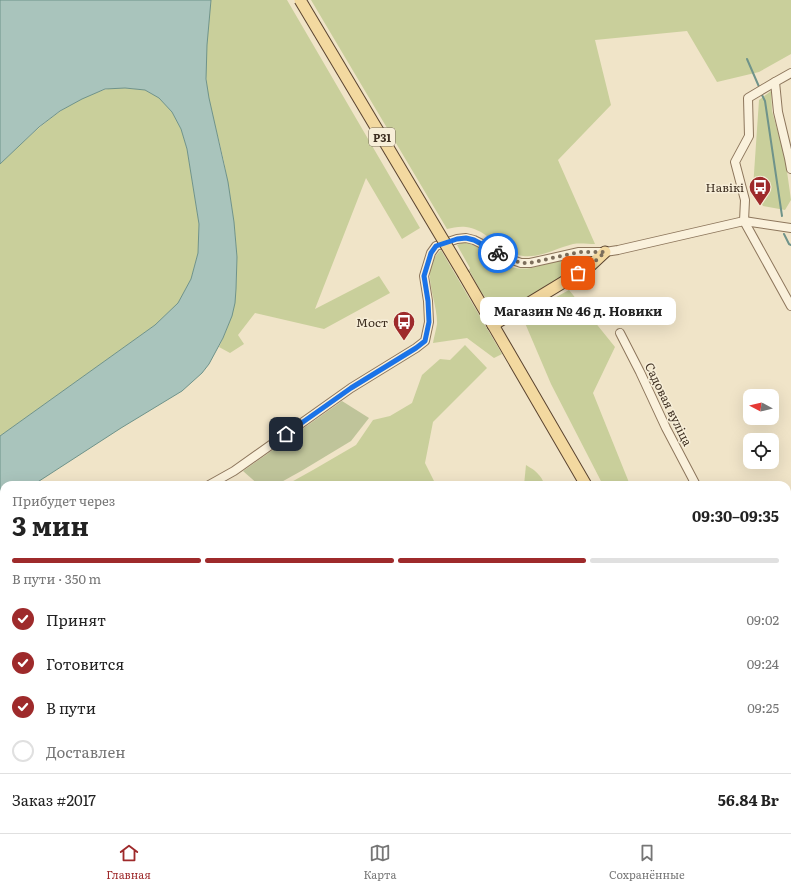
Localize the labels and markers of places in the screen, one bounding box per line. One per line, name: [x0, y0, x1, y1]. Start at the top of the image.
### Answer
bus stop icon: Навікі: [747, 174, 773, 207]
place label: Навікі: [706, 178, 744, 196]
pin: [561, 256, 595, 290]
callout: Магазин № 46 д. Новики: [480, 297, 676, 325]
bus stop icon: Мост: [391, 309, 417, 342]
place label: Мост: [356, 313, 388, 331]
pin: [269, 417, 303, 451]

